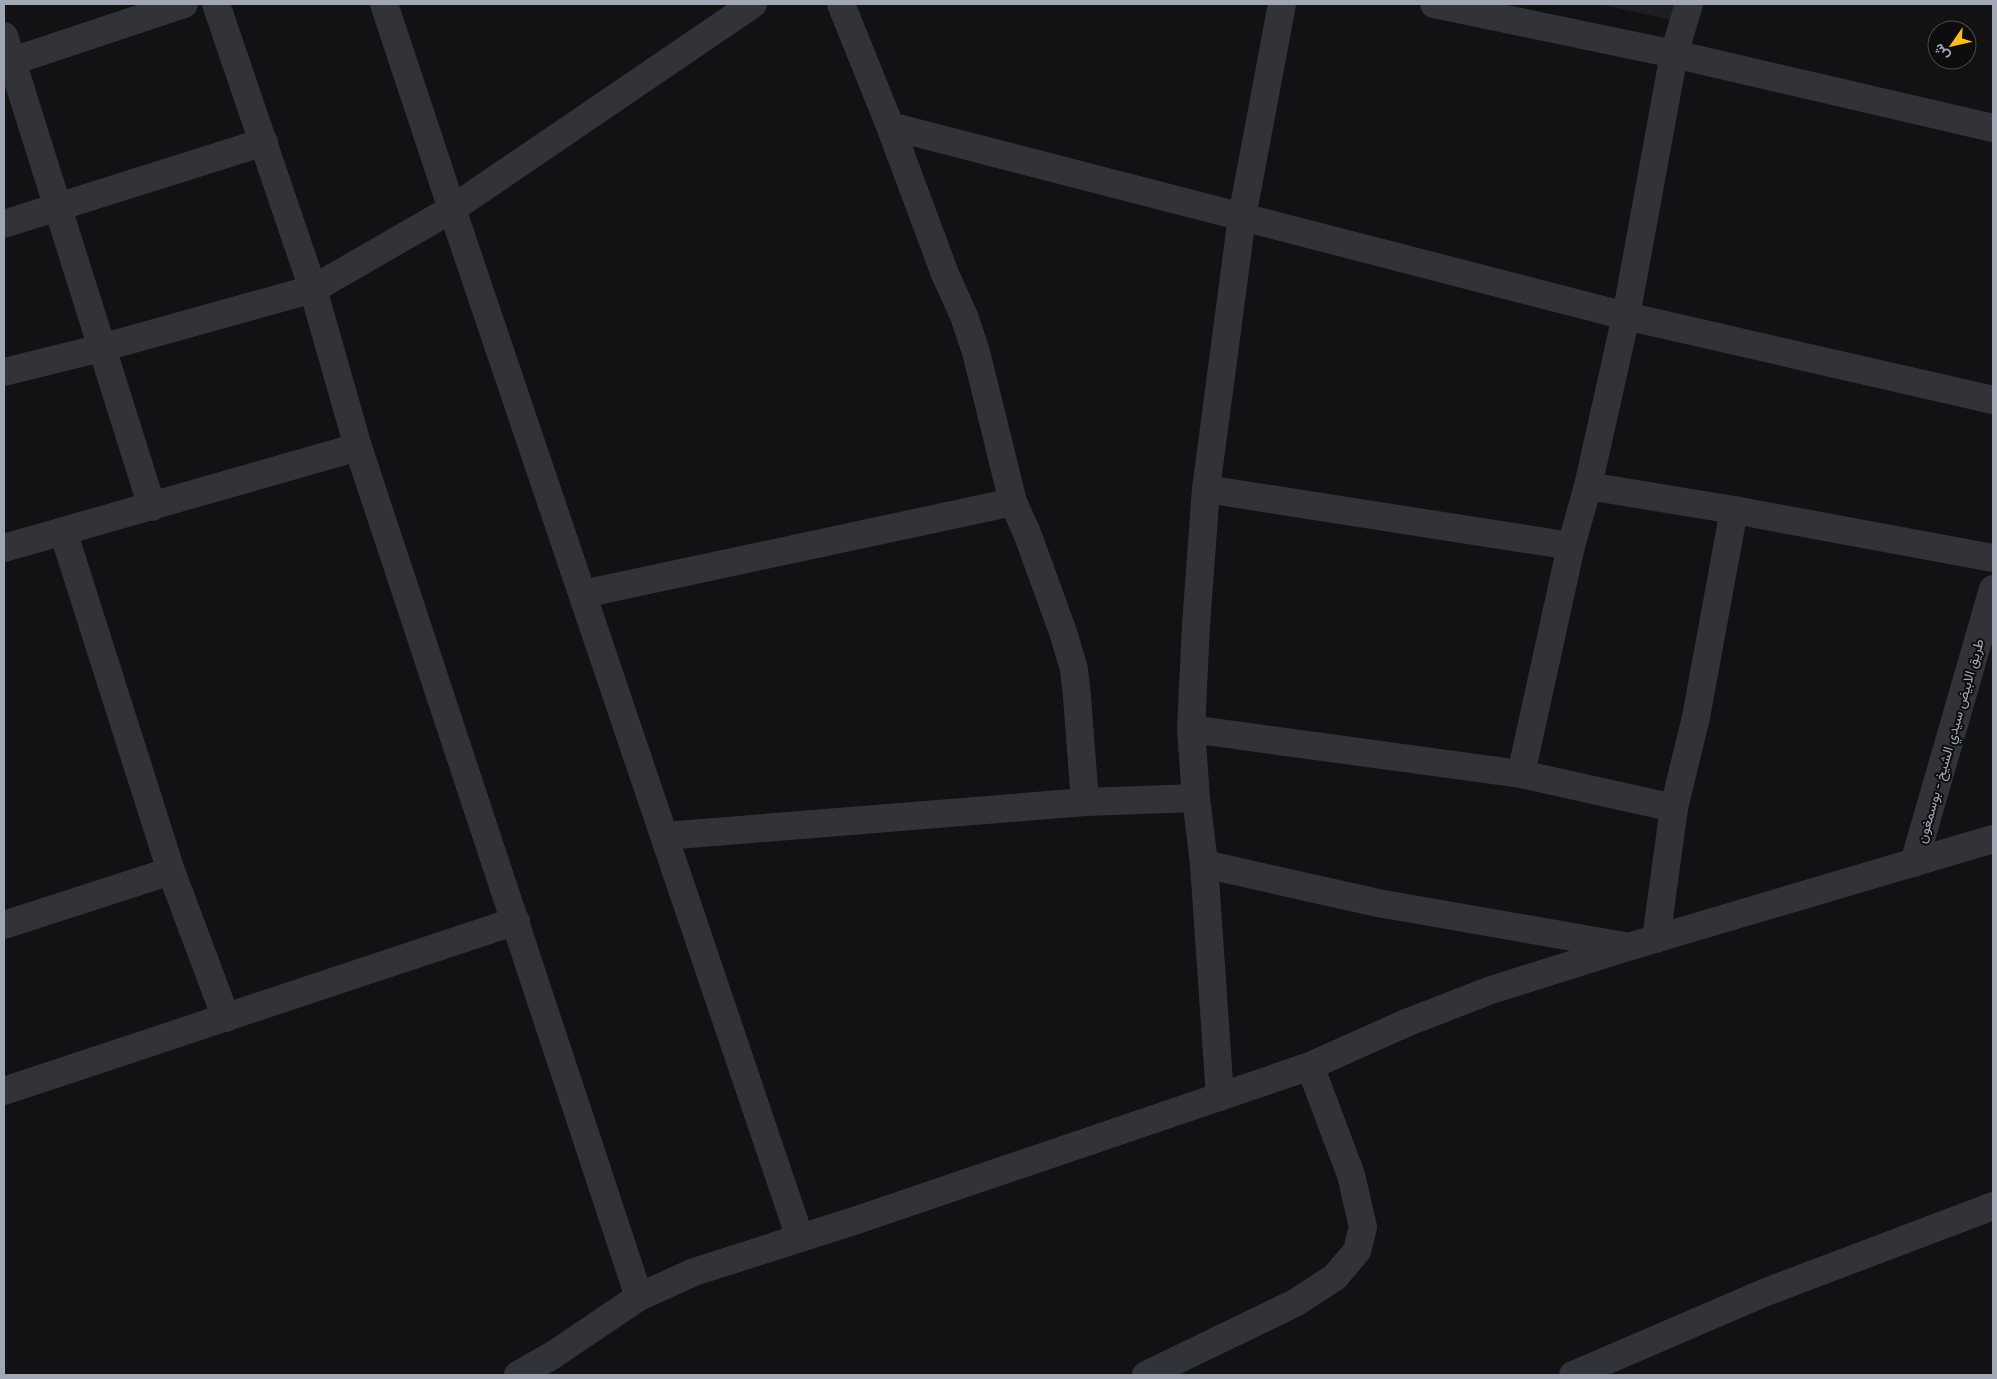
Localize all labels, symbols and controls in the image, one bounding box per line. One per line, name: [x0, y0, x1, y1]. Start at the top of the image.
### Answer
north arrow: [1927, 20, 1977, 70]
text: ش: [1929, 40, 1953, 64]
street label: طريق الابيض سيدي الشيخ - بوسمغون: [1912, 637, 1991, 846]

